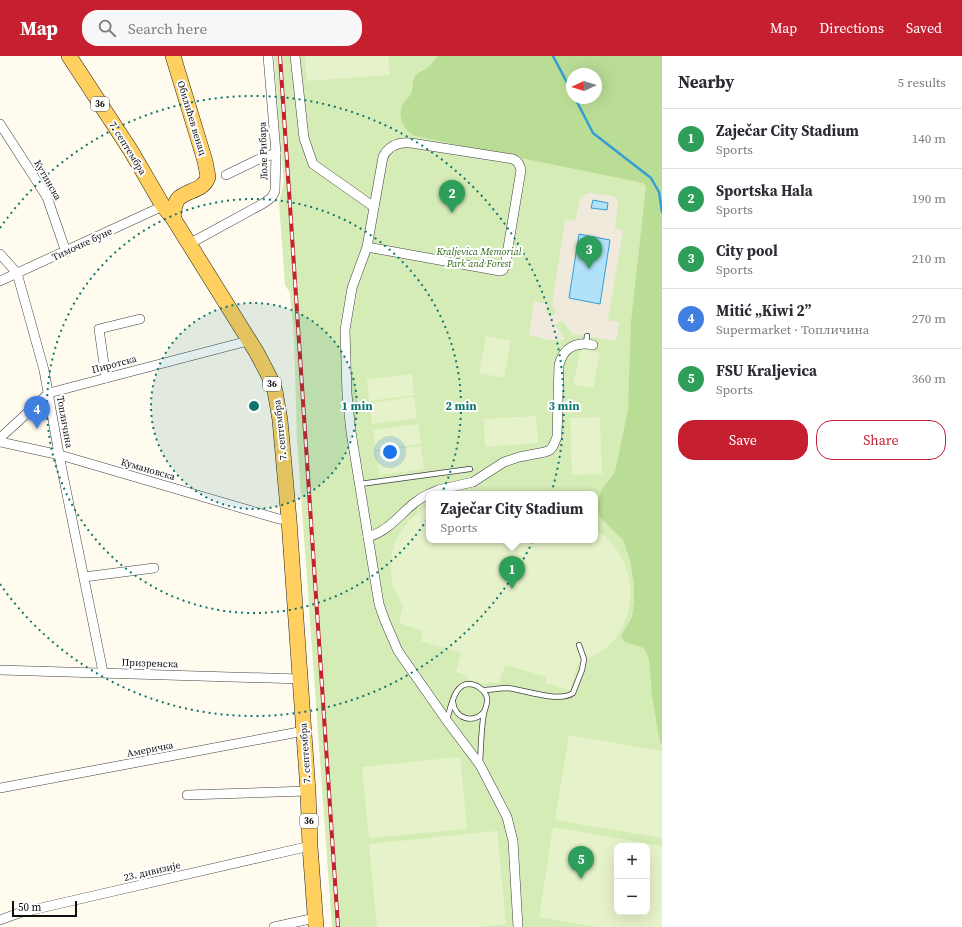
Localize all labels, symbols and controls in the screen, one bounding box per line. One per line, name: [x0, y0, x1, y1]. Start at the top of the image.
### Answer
search box: [82, 10, 362, 46]
text: Map: [20, 15, 58, 41]
icon: search: [96, 17, 118, 39]
text: Search here: [128, 18, 207, 39]
text: Map: [770, 18, 797, 38]
text: Directions: [819, 18, 884, 38]
text: Saved: [906, 18, 942, 38]
north arrow: [566, 68, 602, 104]
text: Nearby: [678, 70, 734, 94]
text: 5 results: [898, 74, 946, 91]
street label: Обилићев венац: [174, 79, 210, 157]
road number: 36: [91, 97, 109, 111]
street label: 7. септембра: [106, 119, 150, 178]
text: Zaječar City Stadium: [716, 120, 859, 141]
street label: Лоле Рибара: [255, 121, 271, 180]
text: 1: [687, 130, 695, 147]
text: 140 m: [912, 130, 946, 147]
text: Sports: [716, 141, 753, 158]
street label: Кутинска: [31, 157, 65, 203]
pin: 2: [439, 180, 465, 213]
text: Sportska Hala: [716, 180, 813, 201]
text: 2: [687, 190, 695, 207]
text: 190 m: [912, 190, 946, 207]
text: Sports: [716, 201, 753, 218]
street label: Тимочке буне: [50, 224, 114, 264]
pin: 3: [576, 236, 602, 269]
text: City pool: [716, 240, 778, 261]
park label: Kraljevica Memorial Park and Forest: [435, 245, 522, 270]
text: 3: [687, 250, 695, 267]
text: 210 m: [912, 250, 946, 267]
text: Sports: [716, 261, 753, 278]
text: Mitić „Kiwi 2”: [716, 300, 811, 321]
text: 4: [687, 310, 695, 327]
text: 270 m: [912, 310, 946, 327]
text: Supermarket · Топличина: [716, 321, 869, 338]
street label: Пиротска: [90, 352, 139, 376]
text: FSU Kraljevica: [716, 360, 817, 381]
text: 5: [687, 370, 695, 387]
text: 360 m: [912, 370, 946, 387]
road number: 36: [263, 377, 281, 391]
text: Sports: [716, 381, 753, 398]
street label: Топличина: [54, 395, 76, 450]
pin: 4: [24, 396, 50, 429]
street label: 7. септембра: [270, 398, 290, 461]
text: 1 min: [341, 398, 373, 414]
text: 2 min: [445, 398, 477, 414]
text: 3 min: [548, 398, 580, 414]
centre of rings: [247, 399, 261, 413]
button: Save: [678, 420, 808, 460]
button: Share: [816, 420, 946, 460]
your location: [380, 442, 400, 462]
street label: Кумановска: [119, 455, 178, 483]
popup: [426, 491, 598, 543]
text: Zaječar City Stadium: [441, 498, 583, 519]
text: Sports: [441, 519, 477, 536]
pin: 1: [499, 556, 525, 589]
street label: Призренска: [122, 656, 179, 671]
street label: 7. септембра: [296, 721, 314, 784]
street label: Америчка: [126, 738, 175, 760]
road number: 36: [300, 814, 318, 828]
map controls: [614, 843, 650, 915]
button: +: [614, 843, 650, 879]
pin: 5: [568, 846, 594, 879]
street label: 23. дивизије: [122, 858, 182, 884]
button: −: [614, 879, 650, 915]
scale bar: [12, 899, 77, 918]
text: 50 m: [18, 900, 41, 915]

